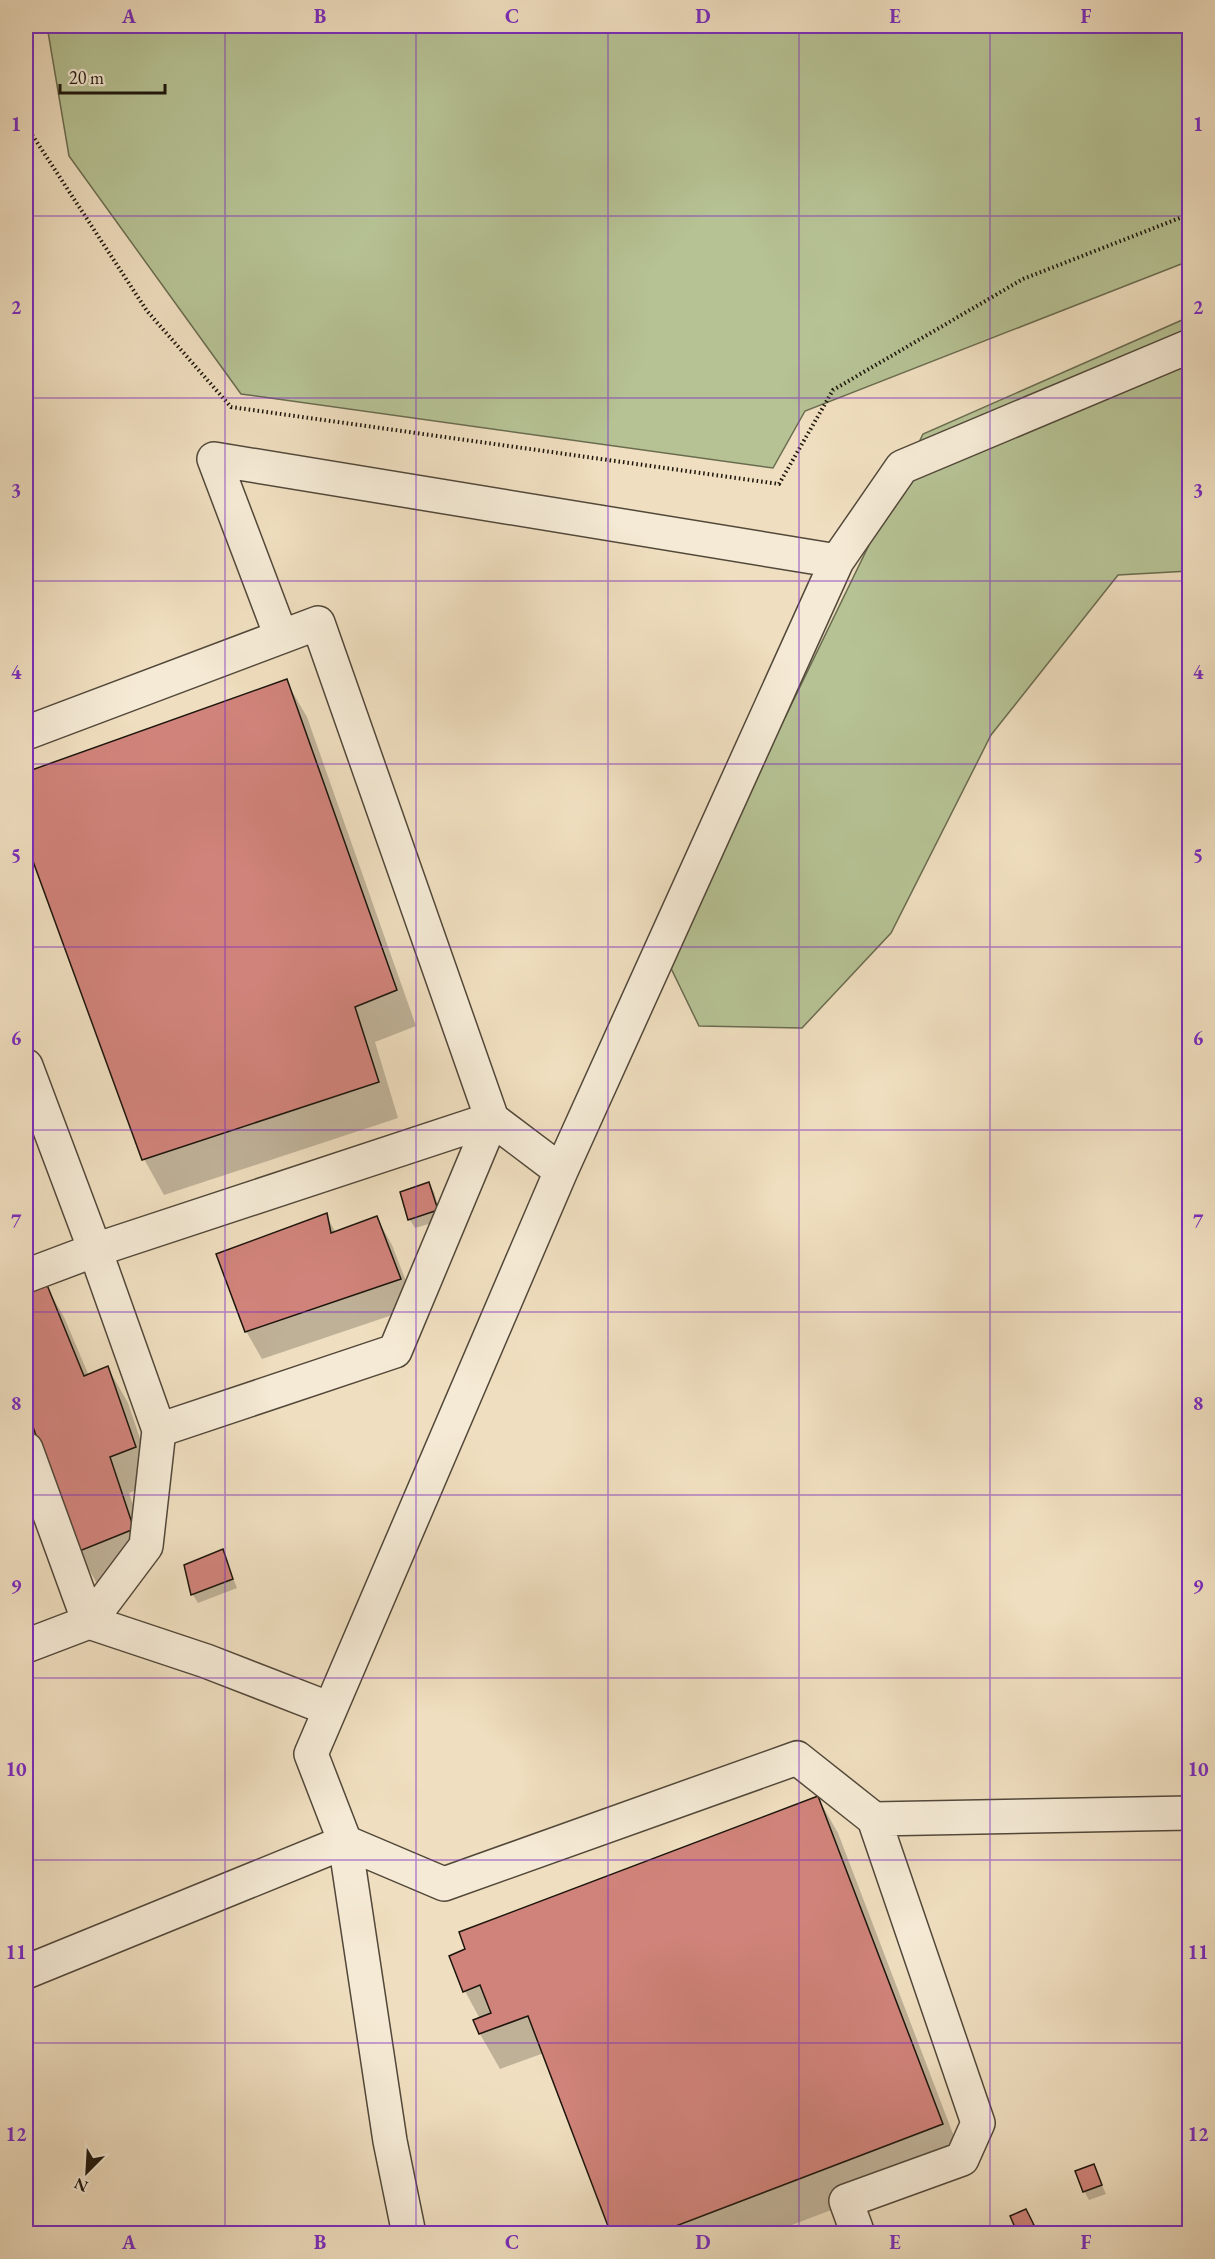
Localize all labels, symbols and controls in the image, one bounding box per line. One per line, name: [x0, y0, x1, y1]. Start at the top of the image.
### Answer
text: A: [121, 3, 137, 29]
text: B: [314, 3, 326, 29]
text: C: [505, 3, 519, 29]
text: D: [695, 3, 711, 29]
text: E: [889, 3, 901, 29]
text: F: [1081, 3, 1092, 29]
scale bar: [60, 57, 165, 95]
text: 20 m: [69, 66, 104, 89]
text: 1: [11, 111, 21, 137]
text: 1: [1193, 111, 1203, 137]
text: 2: [11, 294, 22, 320]
text: 2: [1193, 294, 1204, 320]
text: 3: [11, 477, 21, 503]
text: 3: [1193, 477, 1203, 503]
text: 4: [11, 659, 22, 685]
text: 4: [1193, 659, 1204, 685]
text: 5: [11, 842, 21, 868]
text: 5: [1193, 842, 1203, 868]
text: 6: [11, 1025, 22, 1051]
text: 6: [1193, 1025, 1204, 1051]
text: 7: [11, 1208, 22, 1234]
text: 7: [1193, 1208, 1204, 1234]
text: 8: [11, 1390, 21, 1416]
text: 8: [1193, 1390, 1203, 1416]
text: 9: [11, 1573, 22, 1599]
text: 9: [1193, 1573, 1204, 1599]
text: 10: [5, 1756, 27, 1782]
text: 10: [1187, 1756, 1209, 1782]
text: 11: [5, 1939, 27, 1965]
text: 11: [1187, 1939, 1209, 1965]
text: 12: [5, 2121, 27, 2147]
text: 12: [1187, 2121, 1209, 2147]
north arrow: [57, 2142, 117, 2202]
text: N: [71, 2173, 91, 2197]
text: A: [121, 2229, 137, 2255]
text: B: [314, 2229, 326, 2255]
text: C: [505, 2229, 519, 2255]
text: D: [695, 2229, 711, 2255]
text: E: [889, 2229, 901, 2255]
text: F: [1081, 2229, 1092, 2255]

